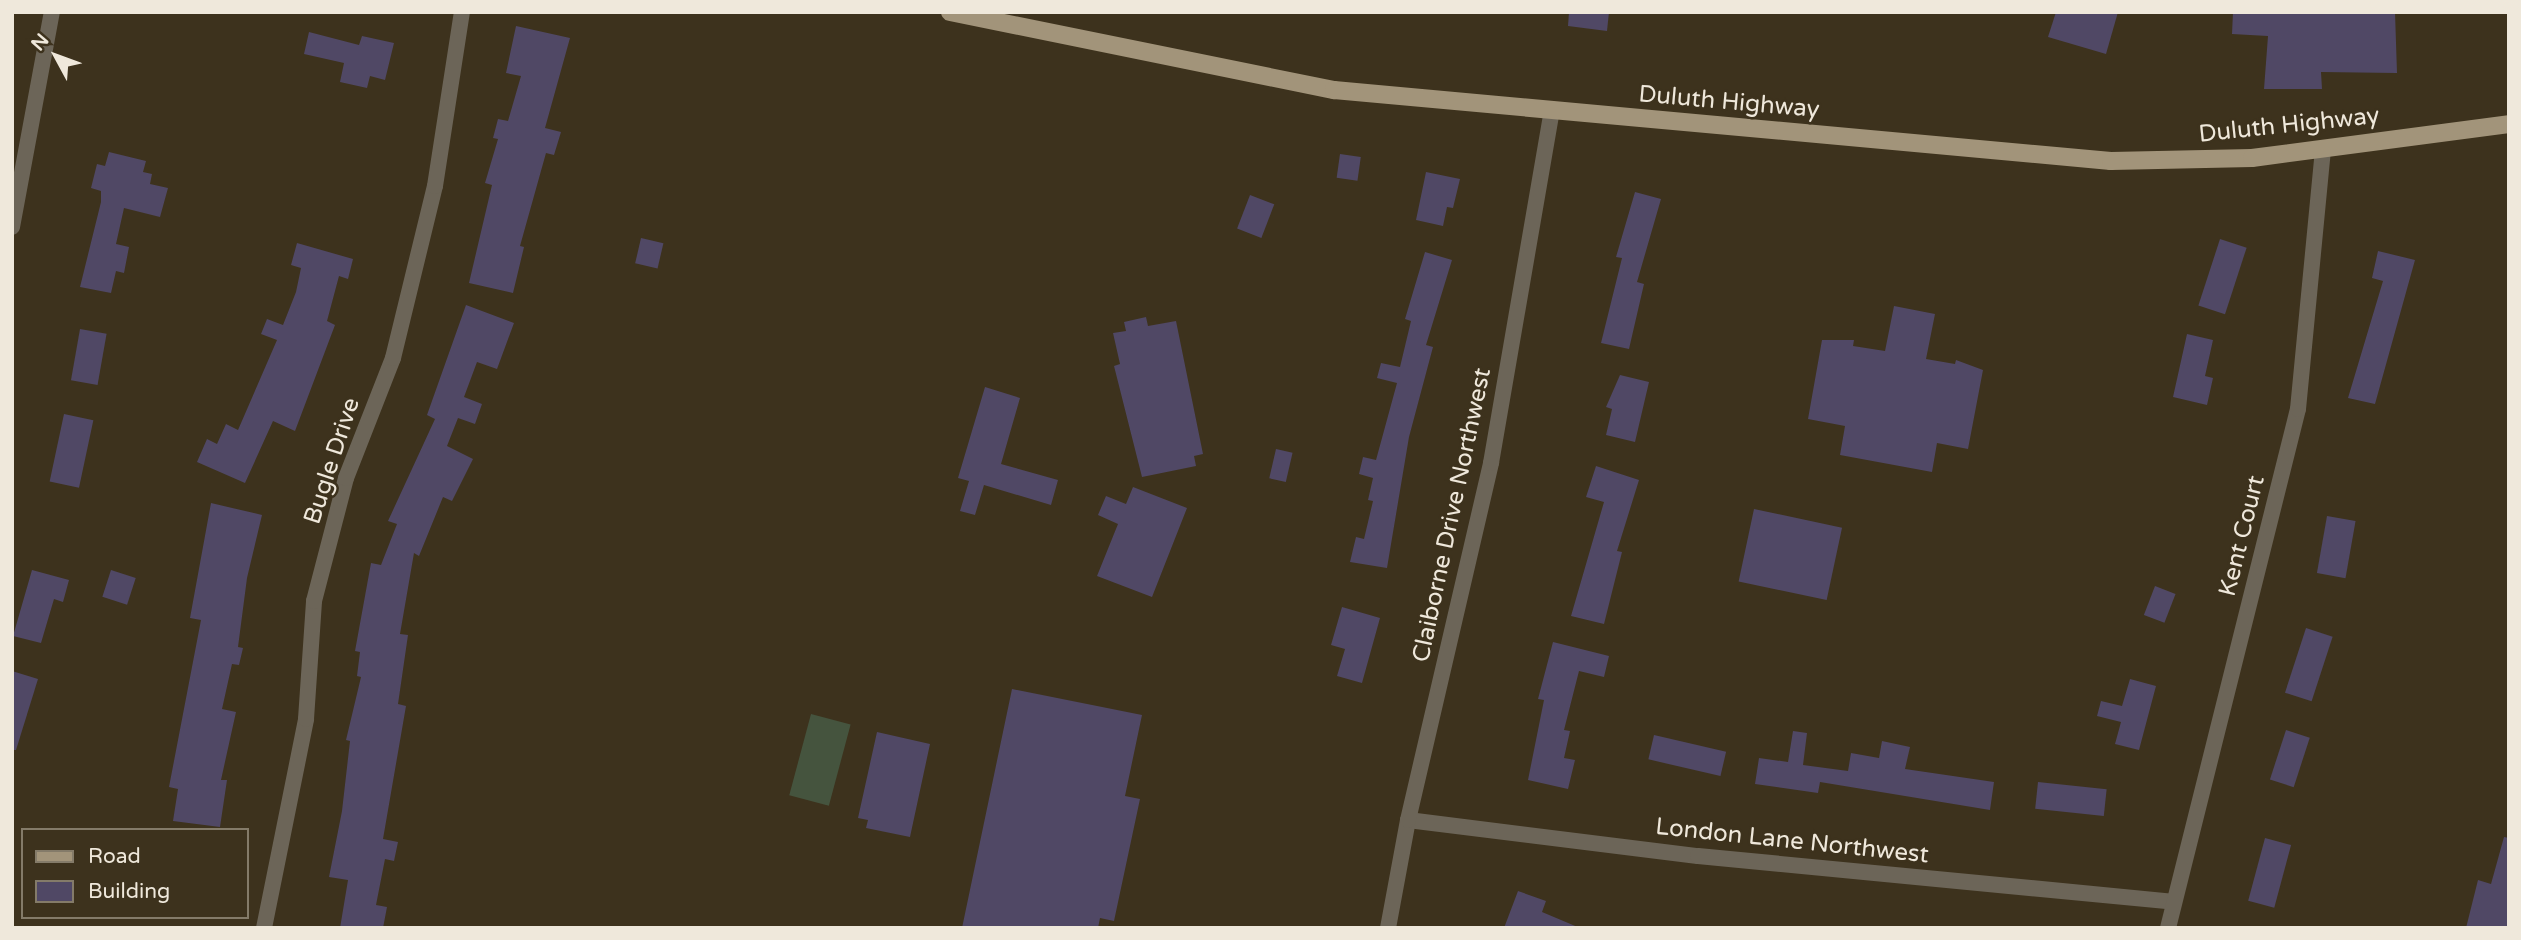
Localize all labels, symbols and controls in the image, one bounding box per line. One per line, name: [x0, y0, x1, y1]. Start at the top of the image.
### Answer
north arrow: [21, 21, 91, 91]
text: N: [27, 29, 53, 55]
street label: Duluth Highway: [1637, 80, 1821, 124]
street label: Duluth Highway: [2197, 101, 2381, 149]
street label: Claiborne Drive Northwest: [1407, 365, 1497, 665]
street label: Bugle Drive: [298, 394, 366, 528]
street label: Kent Court: [2213, 473, 2271, 599]
street label: London Lane Northwest: [1654, 812, 1930, 870]
legend: [21, 828, 248, 919]
text: Road: [88, 844, 141, 869]
text: Building: [88, 879, 170, 904]

